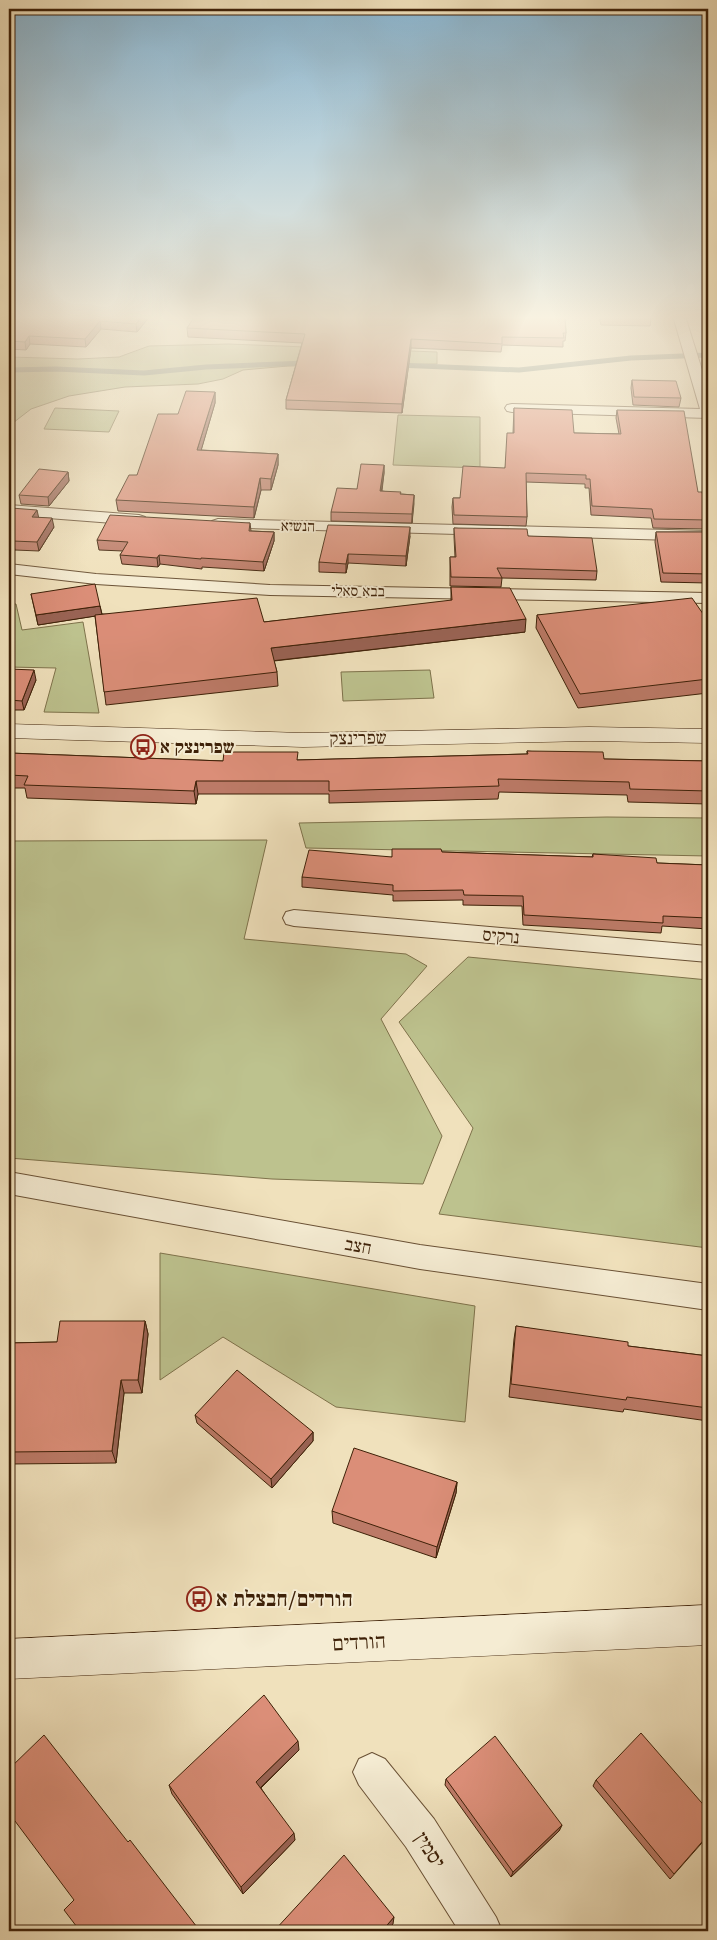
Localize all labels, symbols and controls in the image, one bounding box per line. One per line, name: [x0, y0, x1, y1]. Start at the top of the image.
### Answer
street label: הנשיא: [281, 520, 315, 535]
street label: בבא סאלי: [331, 584, 385, 600]
street label: שפרינצק: [329, 730, 387, 748]
bus stop icon: שפרינצק א: [130, 734, 156, 760]
place label: שפרינצק א: [160, 739, 235, 757]
street label: נרקיס: [482, 926, 520, 948]
street label: חצב: [343, 1236, 373, 1258]
bus stop icon: הורדים/חבצלת א: [186, 1586, 212, 1612]
place label: הורדים/חבצלת א: [216, 1589, 353, 1611]
street label: הורדים: [332, 1632, 386, 1655]
street label: יסמין: [410, 1829, 448, 1873]

